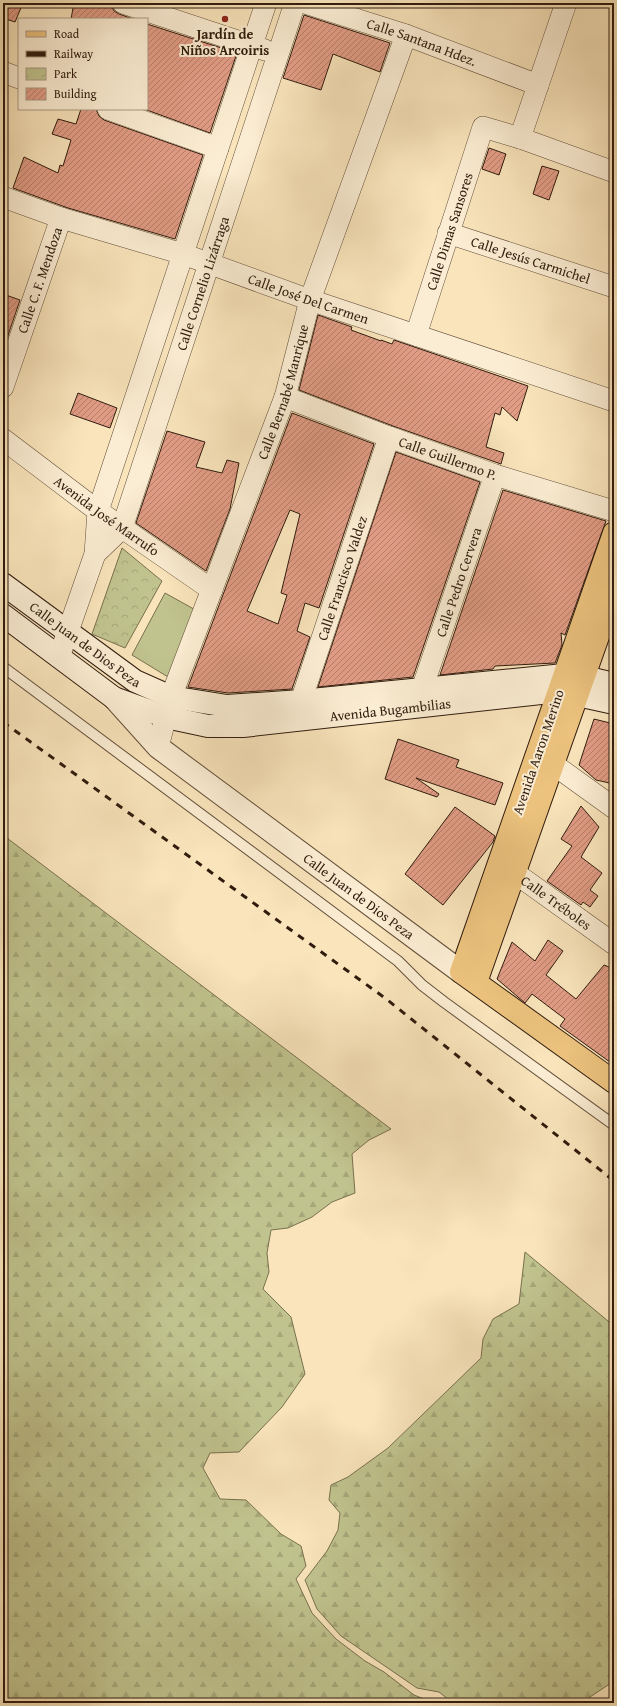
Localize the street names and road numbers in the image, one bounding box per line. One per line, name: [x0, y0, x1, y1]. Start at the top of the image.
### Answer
street label: Calle Santana Hdez.: [364, 13, 479, 71]
street label: Calle Dimas Sansores: [421, 170, 478, 293]
street label: Calle Cornelio Lizárraga: [171, 213, 234, 353]
street label: Calle C. F. Mendoza: [12, 224, 67, 336]
street label: Calle Jesús Carmichel: [469, 231, 593, 289]
street label: Calle José Del Carmen: [245, 268, 371, 329]
street label: Calle Bernabé Manrique: [252, 322, 313, 462]
street label: Calle Guillermo P.: [396, 431, 500, 485]
street label: Avenida José Marrufo: [50, 471, 163, 561]
street label: Calle Francisco Valdez: [312, 513, 372, 643]
street label: Calle Pedro Cervera: [431, 524, 487, 640]
street label: Calle Juan de Dios Peza: [25, 597, 144, 692]
street label: Avenida Aaron Merino: [507, 687, 569, 817]
street label: Avenida Bugambilias: [329, 693, 452, 726]
street label: Calle Juan de Dios Peza: [299, 848, 419, 944]
street label: Calle Tréboles: [517, 870, 596, 935]

